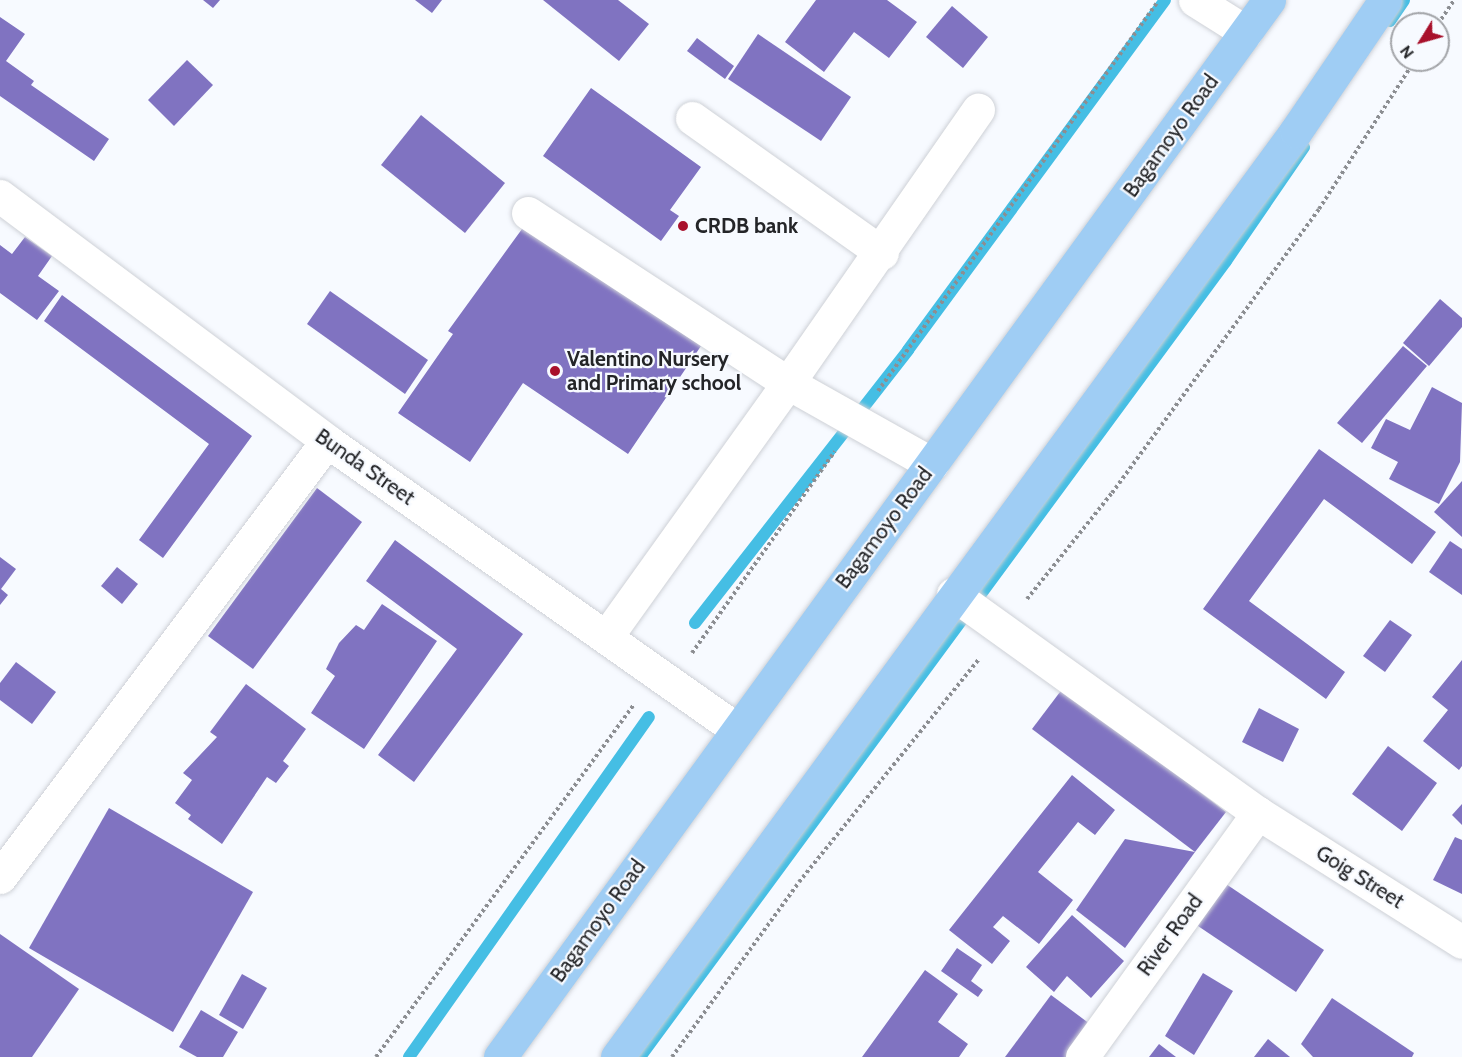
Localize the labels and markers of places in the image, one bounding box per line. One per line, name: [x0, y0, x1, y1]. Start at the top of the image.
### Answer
place label: CRDB bank: [695, 213, 798, 239]
marker: CRDB bank: [676, 219, 690, 233]
place label: Valentino Nursery and Primary school: [567, 346, 741, 396]
marker: Valentino Nursery and Primary school: [548, 364, 562, 378]

